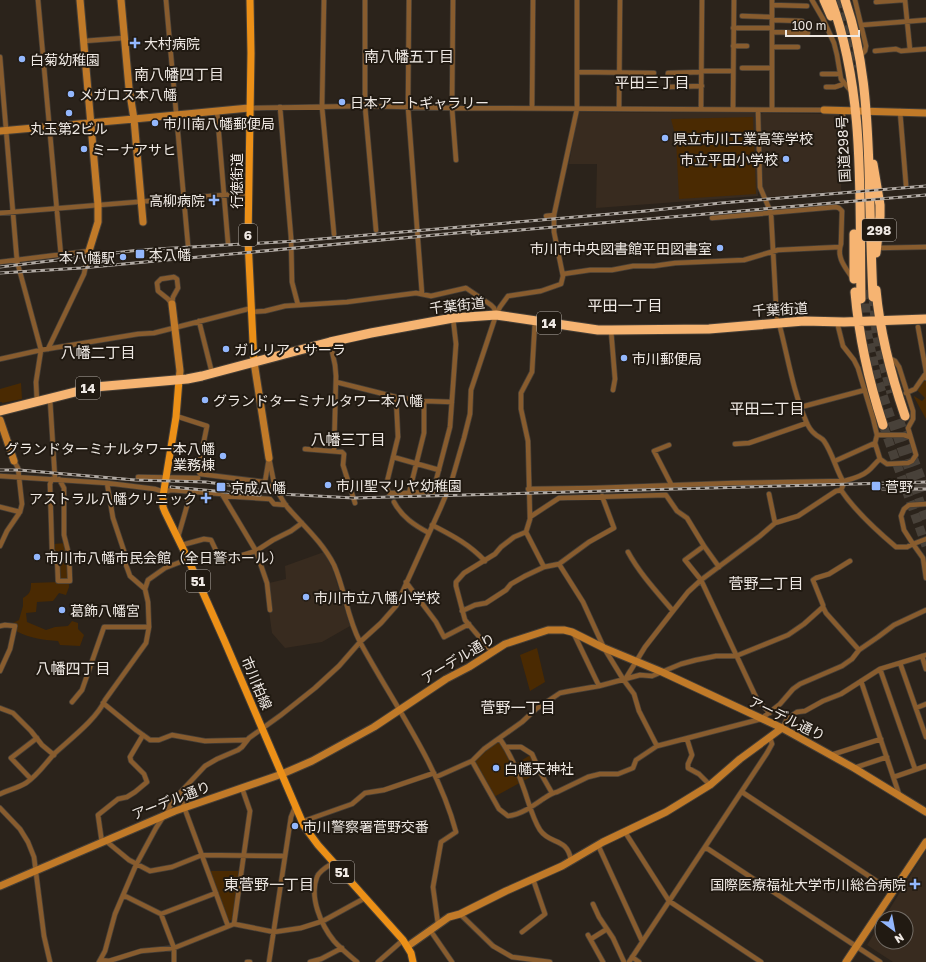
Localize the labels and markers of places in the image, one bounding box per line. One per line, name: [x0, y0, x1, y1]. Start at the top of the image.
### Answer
place label: 大村病院: [144, 35, 200, 52]
marker: 大村病院: [129, 37, 141, 49]
place label: 白菊幼稚園: [30, 51, 100, 68]
marker: 白菊幼稚園: [17, 54, 27, 64]
place label: メガロス本八幡: [79, 86, 177, 103]
marker: メガロス本八幡: [66, 89, 76, 99]
place label: 日本アートギャラリー: [350, 94, 489, 111]
marker: 日本アートギャラリー: [337, 97, 347, 107]
marker: 丸玉第2ビル: [64, 108, 74, 118]
place label: 市川南八幡郵便局: [163, 115, 275, 132]
marker: 市川南八幡郵便局: [150, 118, 160, 128]
place label: 丸玉第2ビル: [30, 120, 108, 137]
place label: 県立市川工業高等学校: [673, 130, 813, 147]
marker: 県立市川工業高等学校: [660, 133, 670, 143]
place label: ミーナアサヒ: [92, 141, 176, 158]
marker: ミーナアサヒ: [79, 144, 89, 154]
place label: 市立平田小学校: [680, 151, 778, 168]
marker: 市立平田小学校: [781, 154, 791, 164]
place label: 高柳病院: [149, 192, 205, 209]
marker: 高柳病院: [208, 194, 220, 206]
place label: 市川市中央図書館平田図書室: [530, 240, 712, 257]
marker: 市川市中央図書館平田図書室: [715, 243, 725, 253]
place label: 本八幡: [149, 246, 191, 263]
marker: 本八幡: [134, 248, 146, 260]
place label: 本八幡駅: [59, 249, 115, 266]
marker: 本八幡駅: [118, 252, 128, 262]
place label: ガレリア・サーラ: [234, 341, 346, 358]
marker: ガレリア・サーラ: [221, 344, 231, 354]
place label: 市川郵便局: [632, 350, 702, 367]
marker: 市川郵便局: [619, 353, 629, 363]
place label: グランドターミナルタワー本八幡: [213, 392, 423, 409]
marker: グランドターミナルタワー本八幡: [200, 395, 210, 405]
place label: グランドターミナルタワー本八幡 業務棟: [5, 440, 215, 473]
marker: グランドターミナルタワー本八幡 業務棟: [218, 451, 228, 461]
place label: 市川聖マリヤ幼稚園: [336, 477, 462, 494]
place label: 菅野: [885, 478, 913, 495]
place label: 京成八幡: [230, 479, 286, 496]
marker: 市川聖マリヤ幼稚園: [323, 480, 333, 490]
marker: 菅野: [870, 480, 882, 492]
marker: 京成八幡: [215, 481, 227, 493]
place label: アストラル八幡クリニック: [29, 490, 197, 507]
marker: アストラル八幡クリニック: [200, 492, 212, 504]
place label: 市川市八幡市民会館（全日警ホール）: [45, 549, 283, 566]
marker: 市川市八幡市民会館（全日警ホール）: [32, 552, 42, 562]
place label: 市川市立八幡小学校: [314, 589, 440, 606]
marker: 市川市立八幡小学校: [301, 592, 311, 602]
place label: 葛飾八幡宮: [70, 602, 140, 619]
marker: 葛飾八幡宮: [57, 605, 67, 615]
place label: 白幡天神社: [504, 760, 574, 777]
marker: 白幡天神社: [491, 763, 501, 773]
place label: 市川警察署菅野交番: [303, 818, 429, 835]
marker: 市川警察署菅野交番: [290, 821, 300, 831]
place label: 国際医療福祉大学市川総合病院: [710, 876, 906, 893]
marker: 国際医療福祉大学市川総合病院: [909, 878, 921, 890]

